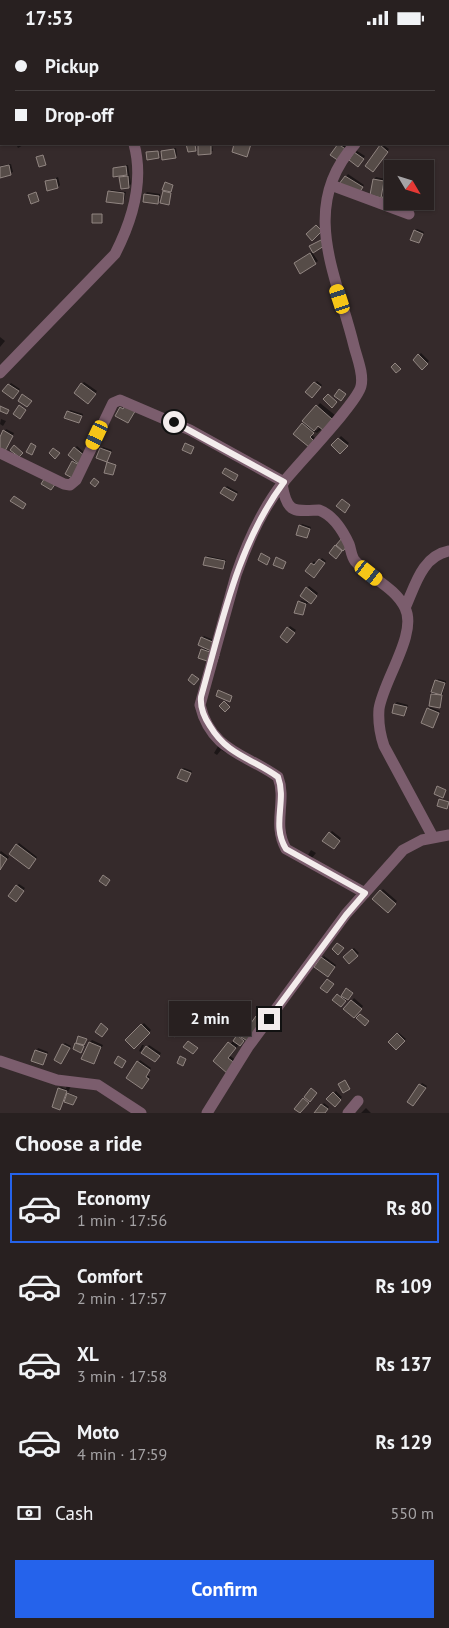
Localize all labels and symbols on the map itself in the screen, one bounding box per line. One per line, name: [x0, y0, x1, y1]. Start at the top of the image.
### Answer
north arrow: [384, 160, 434, 210]
car: [328, 282, 351, 316]
route start: [163, 411, 185, 433]
car: [83, 418, 110, 452]
car: [352, 558, 385, 588]
callout: 2 min: [169, 1001, 252, 1037]
route end: [258, 1008, 280, 1030]

